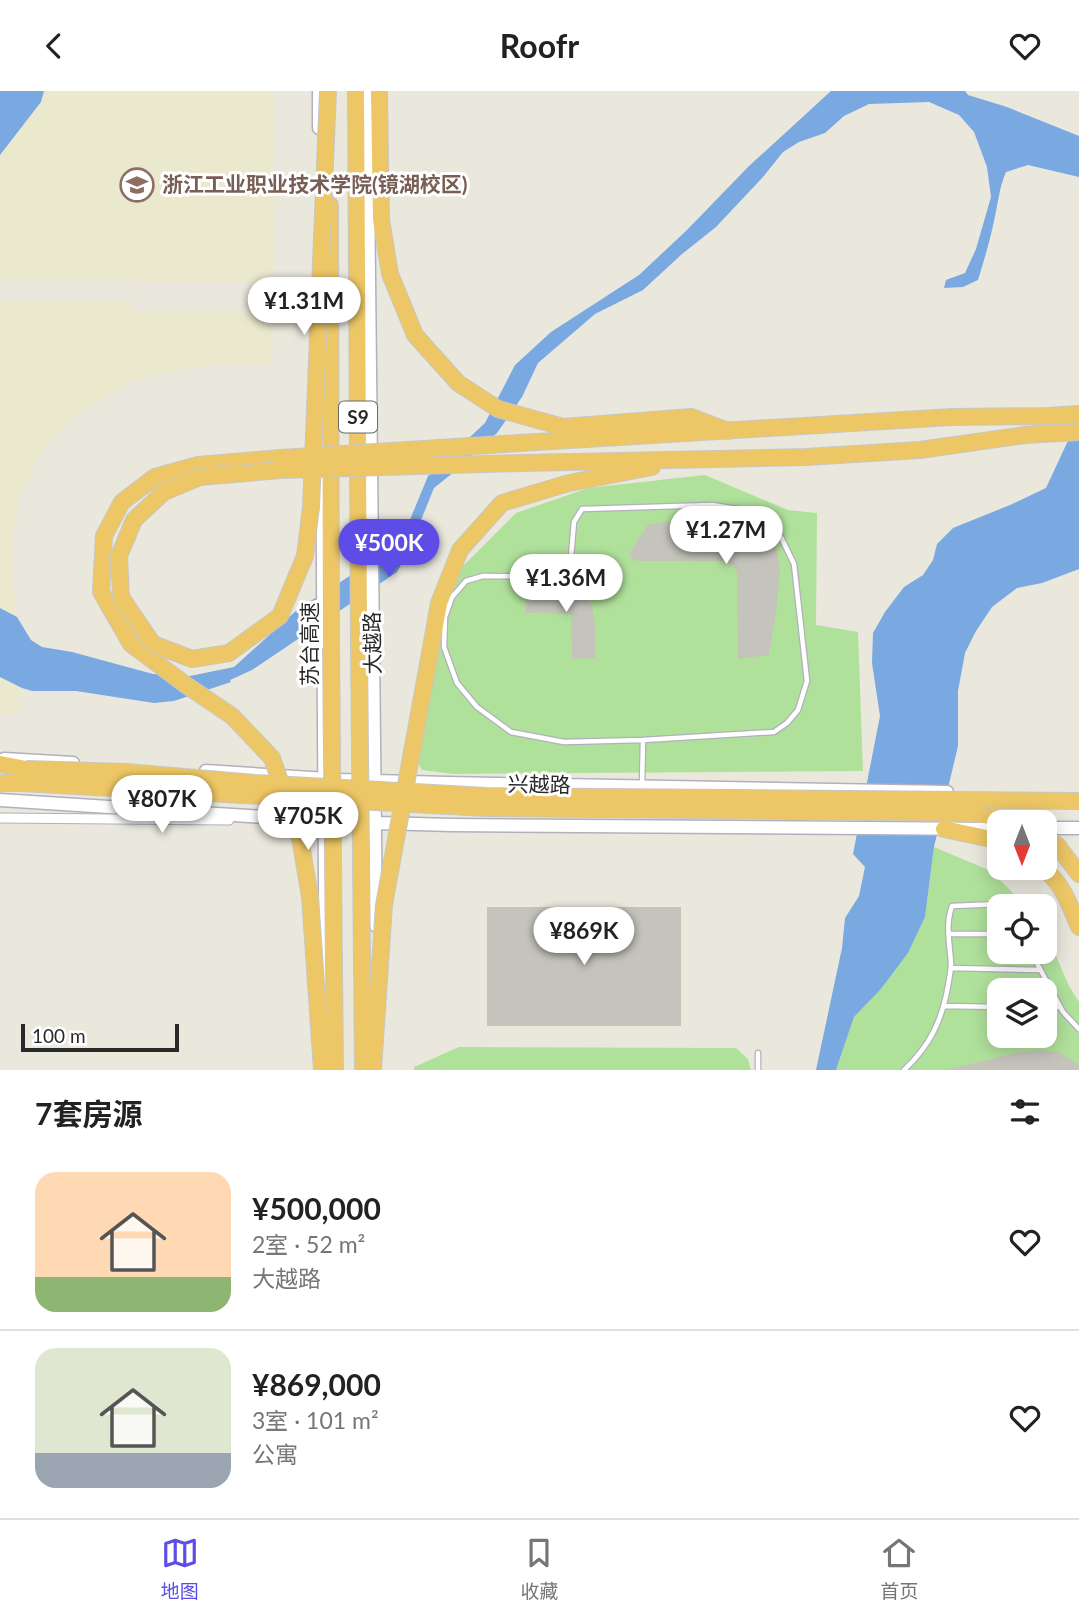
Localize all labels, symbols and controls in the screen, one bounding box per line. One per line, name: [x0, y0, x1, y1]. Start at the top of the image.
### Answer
text: Roofr: [500, 26, 579, 65]
icon: back: [35, 27, 73, 65]
icon: heart: [1006, 27, 1044, 65]
school or university icon: 浙江工业职业技术学院(镜湖校区): [118, 166, 156, 204]
place label: 浙江工业职业技术学院(镜湖校区): [162, 171, 468, 196]
pin: ¥1.31M: [247, 278, 361, 337]
text: ¥1.31M: [264, 286, 344, 314]
road number: S9: [339, 401, 377, 433]
pin: ¥1.27M: [669, 507, 783, 566]
text: ¥1.27M: [686, 515, 766, 543]
pin: ¥500K: [340, 519, 438, 579]
text: ¥500K: [354, 528, 424, 556]
pin: ¥1.36M: [509, 554, 623, 614]
text: ¥1.36M: [526, 563, 606, 591]
street label: 苏台高速: [296, 602, 321, 686]
street label: 大越路: [358, 611, 385, 675]
street label: 兴越路: [507, 770, 571, 797]
pin: ¥807K: [113, 775, 211, 835]
text: ¥807K: [127, 784, 197, 812]
pin: ¥705K: [259, 793, 357, 852]
text: ¥705K: [273, 801, 343, 829]
north arrow: [987, 810, 1057, 880]
map controls: [987, 810, 1057, 1048]
button: locate: [987, 894, 1057, 964]
pin: ¥869K: [535, 907, 633, 967]
text: ¥869K: [549, 916, 619, 944]
button: layers: [987, 978, 1057, 1048]
scale bar: [21, 1021, 178, 1053]
text: 100 m: [32, 1024, 86, 1047]
icon: filters: [1006, 1093, 1044, 1131]
text: 7套房源: [35, 1095, 142, 1131]
text: ¥500,000: [252, 1190, 381, 1226]
icon: home: [91, 1200, 175, 1284]
icon: heart: [1006, 1223, 1044, 1261]
text: 2室 · 52 m²: [252, 1230, 365, 1258]
text: 大越路: [252, 1264, 321, 1292]
text: ¥869,000: [252, 1366, 381, 1402]
icon: home: [91, 1376, 175, 1460]
icon: heart: [1006, 1399, 1044, 1437]
text: 3室 · 101 m²: [252, 1406, 379, 1434]
text: 公寓: [252, 1440, 298, 1468]
tab: 地图: [161, 1534, 199, 1603]
tab: 收藏: [520, 1534, 558, 1603]
tab: 首页: [880, 1534, 918, 1603]

